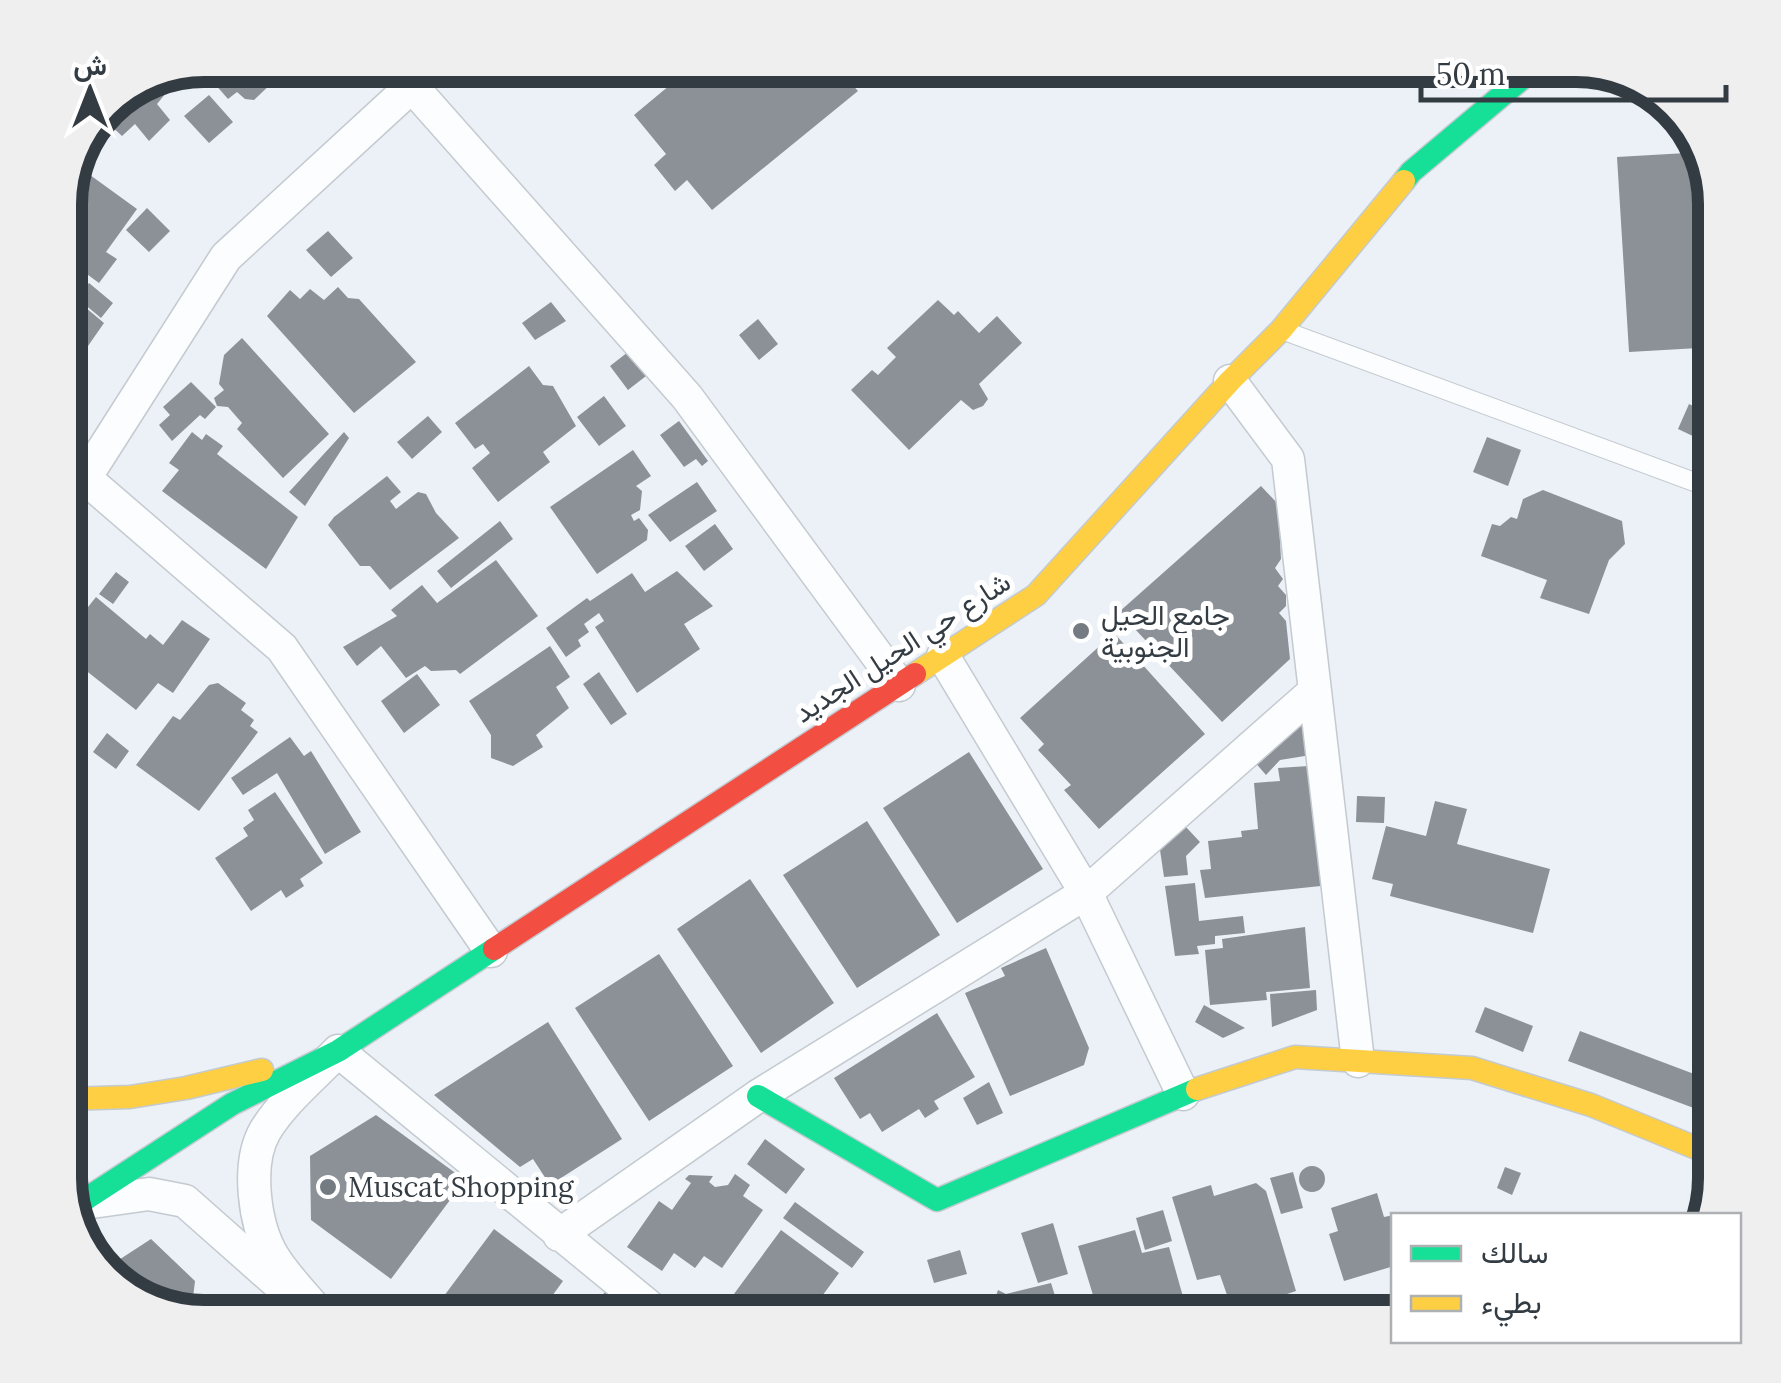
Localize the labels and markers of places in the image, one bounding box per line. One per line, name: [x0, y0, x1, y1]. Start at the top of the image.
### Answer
place label: جامع الحيل الجنوبية: [1101, 597, 1230, 665]
marker: جامع الحيل الجنوبية: [1070, 620, 1092, 642]
place label: Muscat Shopping: [348, 1169, 574, 1205]
marker: Muscat Shopping: [317, 1176, 339, 1198]

